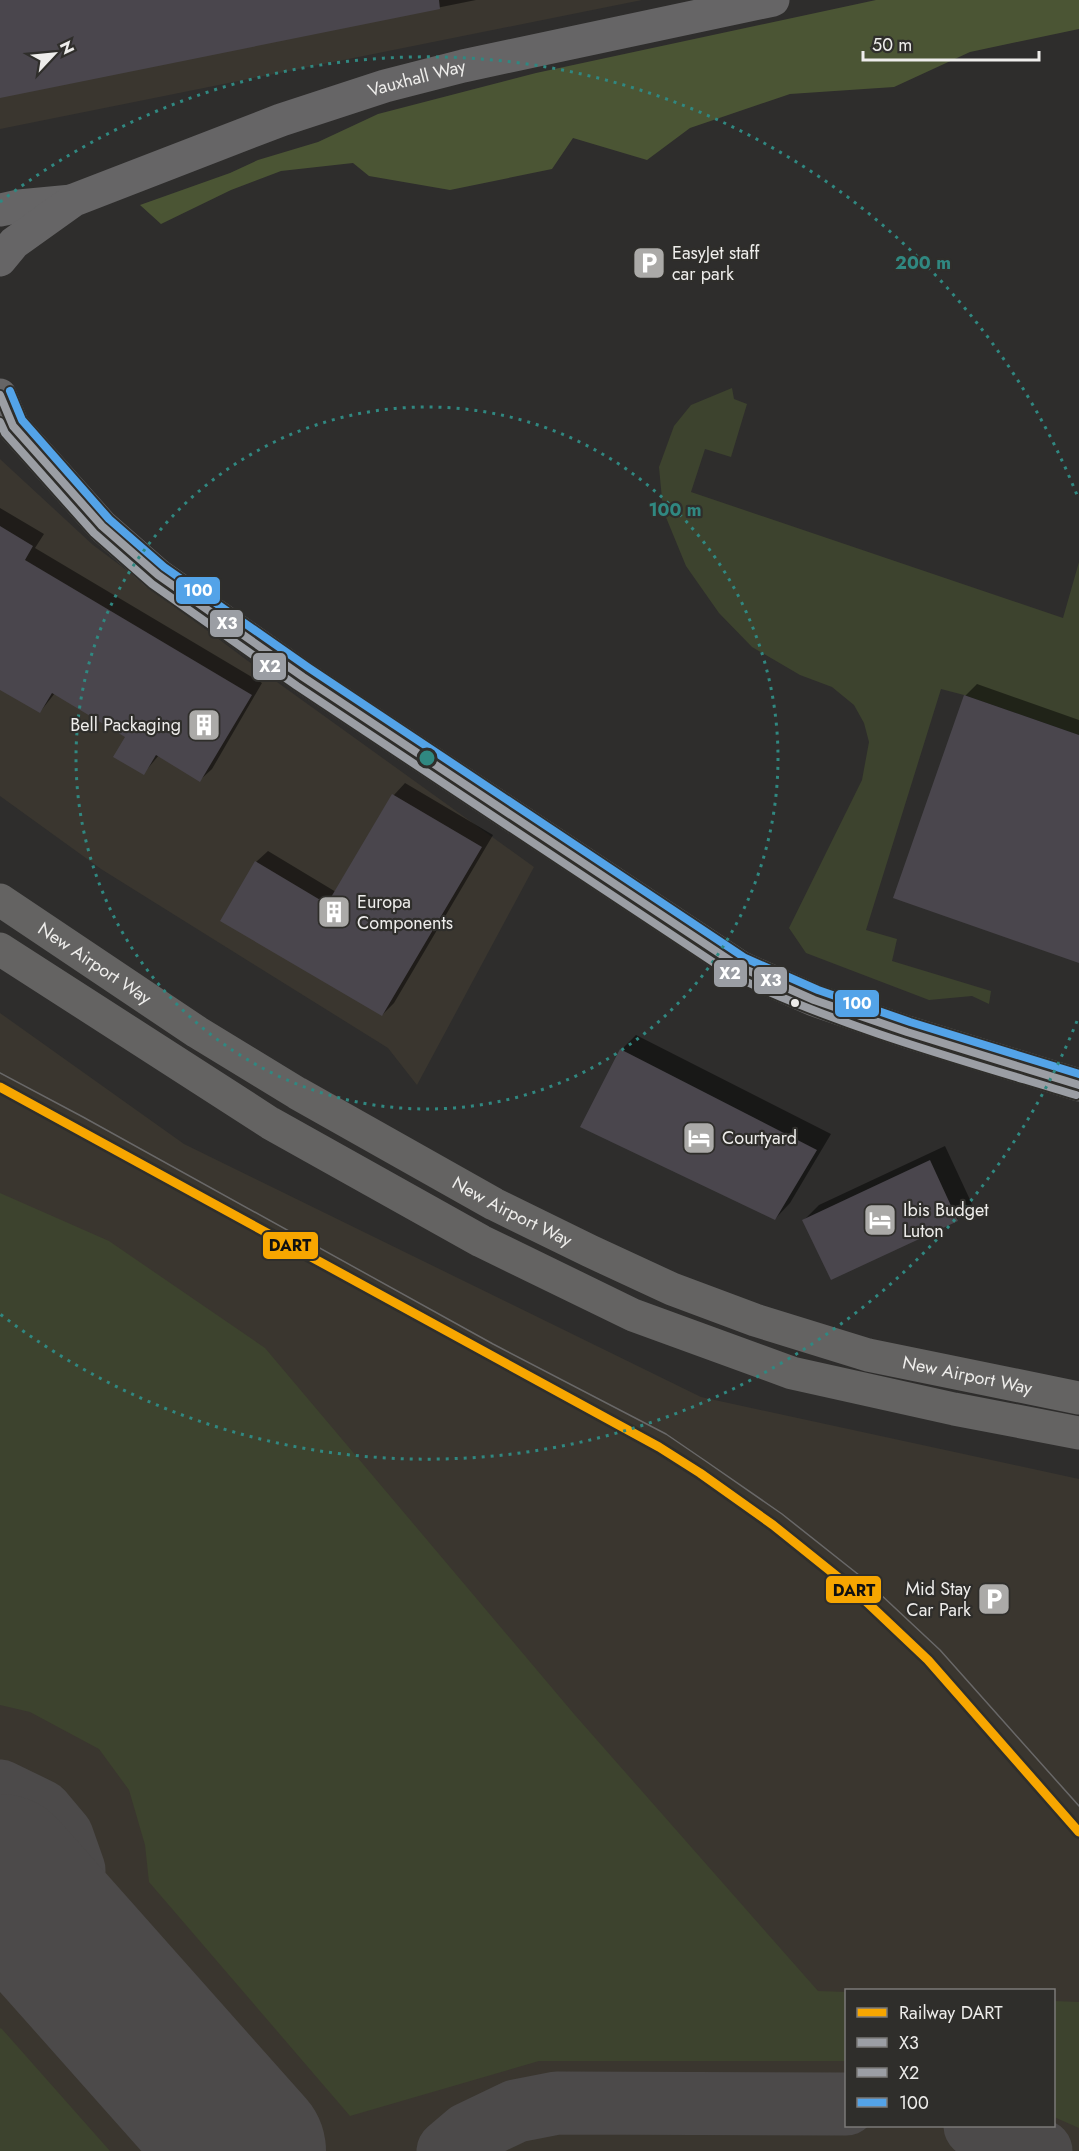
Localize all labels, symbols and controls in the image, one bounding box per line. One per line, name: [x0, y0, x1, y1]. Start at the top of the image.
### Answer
north arrow: [24, 24, 84, 84]
scale bar: [863, 24, 1038, 62]
text: 50 m: [872, 32, 912, 58]
text: N: [54, 37, 80, 58]
street label: Vauxhall Way: [365, 53, 469, 104]
place label: EasyJet staff car park: [672, 240, 760, 287]
parking icon: EasyJet staff car park: [631, 245, 667, 281]
text: 200 m: [895, 250, 951, 276]
text: 100 m: [648, 497, 702, 523]
line badge: 100: [175, 576, 221, 605]
text: 100: [183, 579, 213, 602]
line badge: X3: [209, 609, 244, 638]
text: X3: [217, 612, 238, 635]
line badge: X2: [252, 652, 287, 681]
text: X2: [259, 655, 281, 678]
building icon: Bell Packaging: [186, 707, 222, 743]
place label: Bell Packaging: [70, 712, 181, 738]
centre of rings: [417, 748, 437, 768]
place label: Europa Components: [357, 889, 453, 936]
building icon: Europa Components: [316, 894, 352, 930]
street label: New Airport Way: [33, 916, 157, 1011]
line badge: X2: [713, 959, 748, 988]
text: X2: [719, 962, 741, 985]
line badge: X3: [753, 966, 788, 995]
text: X3: [761, 969, 782, 992]
line badge: 100: [834, 989, 880, 1018]
text: 100: [842, 992, 872, 1015]
unlabelled marker: [789, 997, 801, 1009]
hotel icon: Courtyard: [681, 1120, 717, 1156]
place label: Courtyard: [722, 1125, 797, 1151]
street label: New Airport Way: [447, 1170, 577, 1253]
place label: Ibis Budget Luton: [903, 1197, 989, 1244]
hotel icon: Ibis Budget Luton: [862, 1202, 898, 1238]
line badge: DART: [262, 1231, 319, 1260]
text: DART: [269, 1234, 311, 1257]
street label: New Airport Way: [900, 1349, 1035, 1401]
line badge: DART: [825, 1575, 882, 1604]
place label: Mid Stay Car Park: [905, 1576, 971, 1623]
text: DART: [833, 1579, 875, 1602]
parking icon: Mid Stay Car Park: [976, 1581, 1012, 1617]
legend: [845, 1989, 1055, 2127]
text: Railway DART: [899, 2000, 1003, 2026]
text: X3: [899, 2030, 919, 2056]
text: X2: [899, 2060, 919, 2086]
text: 100: [899, 2090, 929, 2116]

